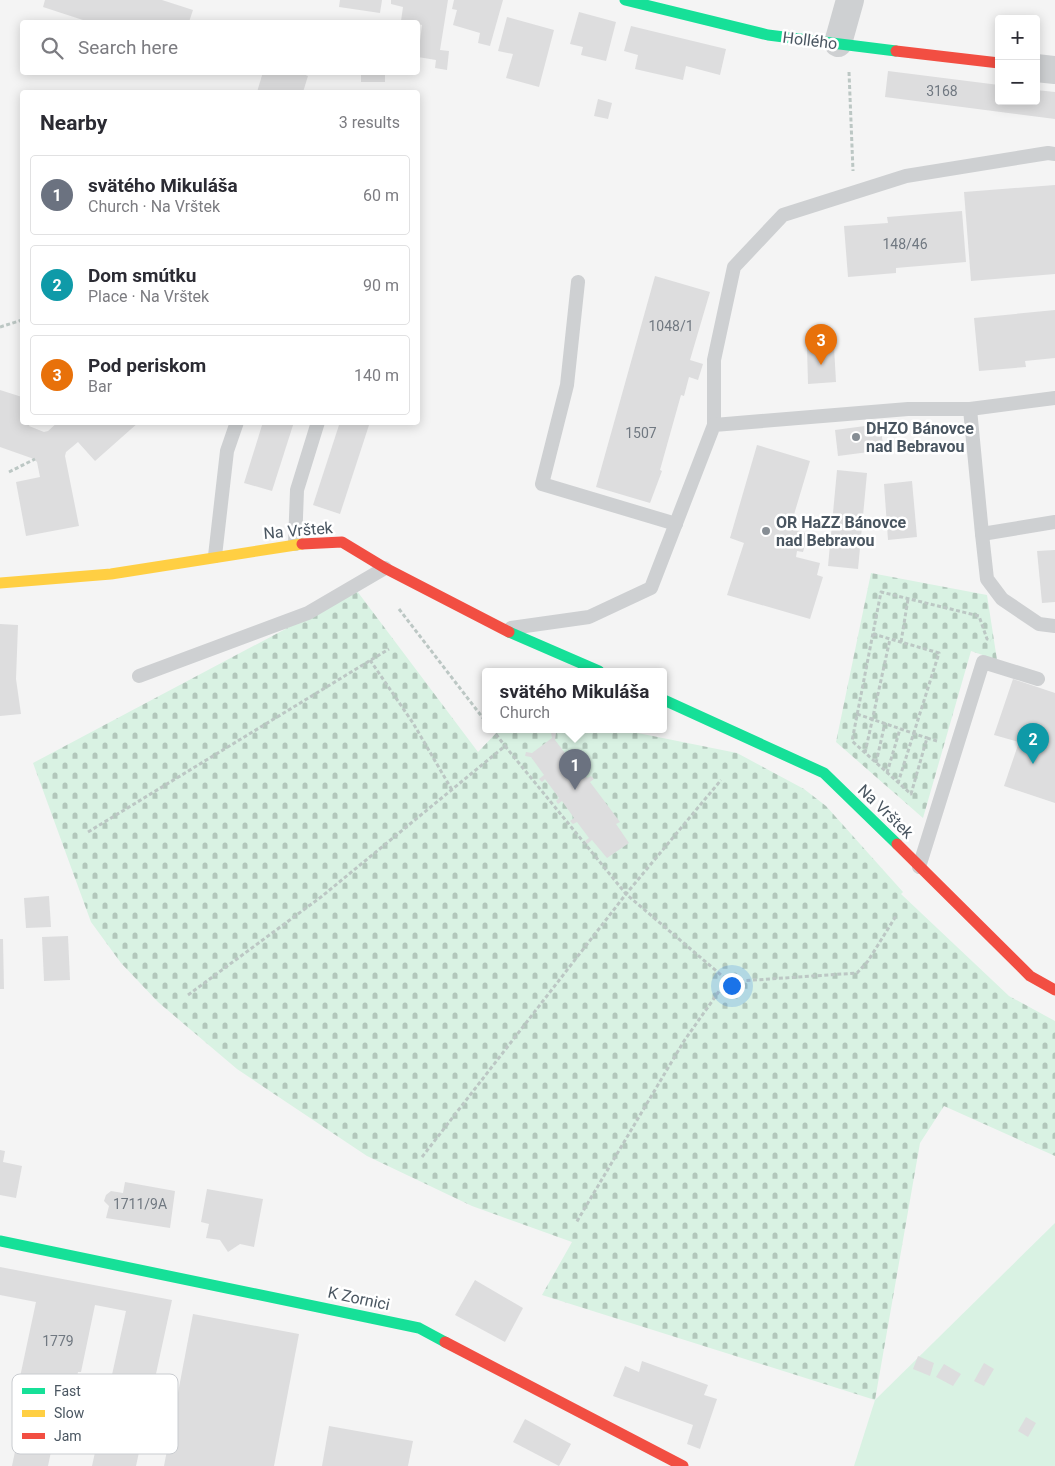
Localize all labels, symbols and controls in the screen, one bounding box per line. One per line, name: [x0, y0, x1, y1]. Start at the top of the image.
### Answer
map controls: [995, 15, 1040, 105]
button: +: [995, 15, 1040, 60]
search box: [20, 20, 420, 75]
street label: Hollého: [782, 28, 838, 53]
icon: search: [38, 34, 66, 62]
text: Search here: [78, 36, 178, 59]
button: −: [995, 60, 1040, 105]
house number: 3168: [926, 83, 958, 99]
text: Nearby: [40, 111, 107, 135]
text: 3 results: [339, 113, 400, 132]
text: svätého Mikuláša: [88, 174, 238, 197]
text: 1: [52, 186, 62, 205]
text: 60 m: [363, 186, 399, 205]
text: Church · Na Vrštek: [88, 197, 220, 216]
house number: 148/46: [882, 236, 928, 252]
text: Dom smútku: [88, 264, 196, 287]
text: 2: [52, 276, 62, 295]
text: 90 m: [363, 276, 399, 295]
text: Place · Na Vrštek: [88, 287, 209, 306]
house number: 1048/1: [648, 318, 694, 334]
pin: 3: [805, 324, 837, 365]
text: Pod periskom: [88, 354, 206, 377]
text: 3: [52, 366, 62, 385]
text: 140 m: [354, 366, 399, 385]
text: Bar: [88, 377, 112, 396]
place label: DHZO Bánovce nad Bebravou: [866, 419, 974, 456]
house number: 1507: [625, 425, 657, 441]
marker: DHZO Bánovce nad Bebravou: [850, 431, 862, 443]
place label: OR HaZZ Bánovce nad Bebravou: [776, 513, 907, 550]
street label: Na Vrštek: [263, 518, 334, 543]
marker: OR HaZZ Bánovce nad Bebravou: [760, 525, 772, 537]
popup: [482, 668, 667, 733]
text: svätého Mikuláša: [500, 680, 649, 703]
text: Church: [500, 703, 550, 722]
pin: 2: [1017, 723, 1049, 764]
pin: 1: [559, 749, 591, 790]
street label: Na Vrštek: [854, 780, 918, 843]
your location: [719, 973, 745, 999]
house number: 1711/9A: [113, 1196, 167, 1212]
street label: K Zornici: [326, 1283, 392, 1314]
house number: 1779: [42, 1333, 74, 1349]
legend: [12, 1374, 178, 1454]
text: Fast: [54, 1383, 81, 1399]
text: Slow: [54, 1405, 85, 1421]
text: Jam: [54, 1428, 82, 1444]

